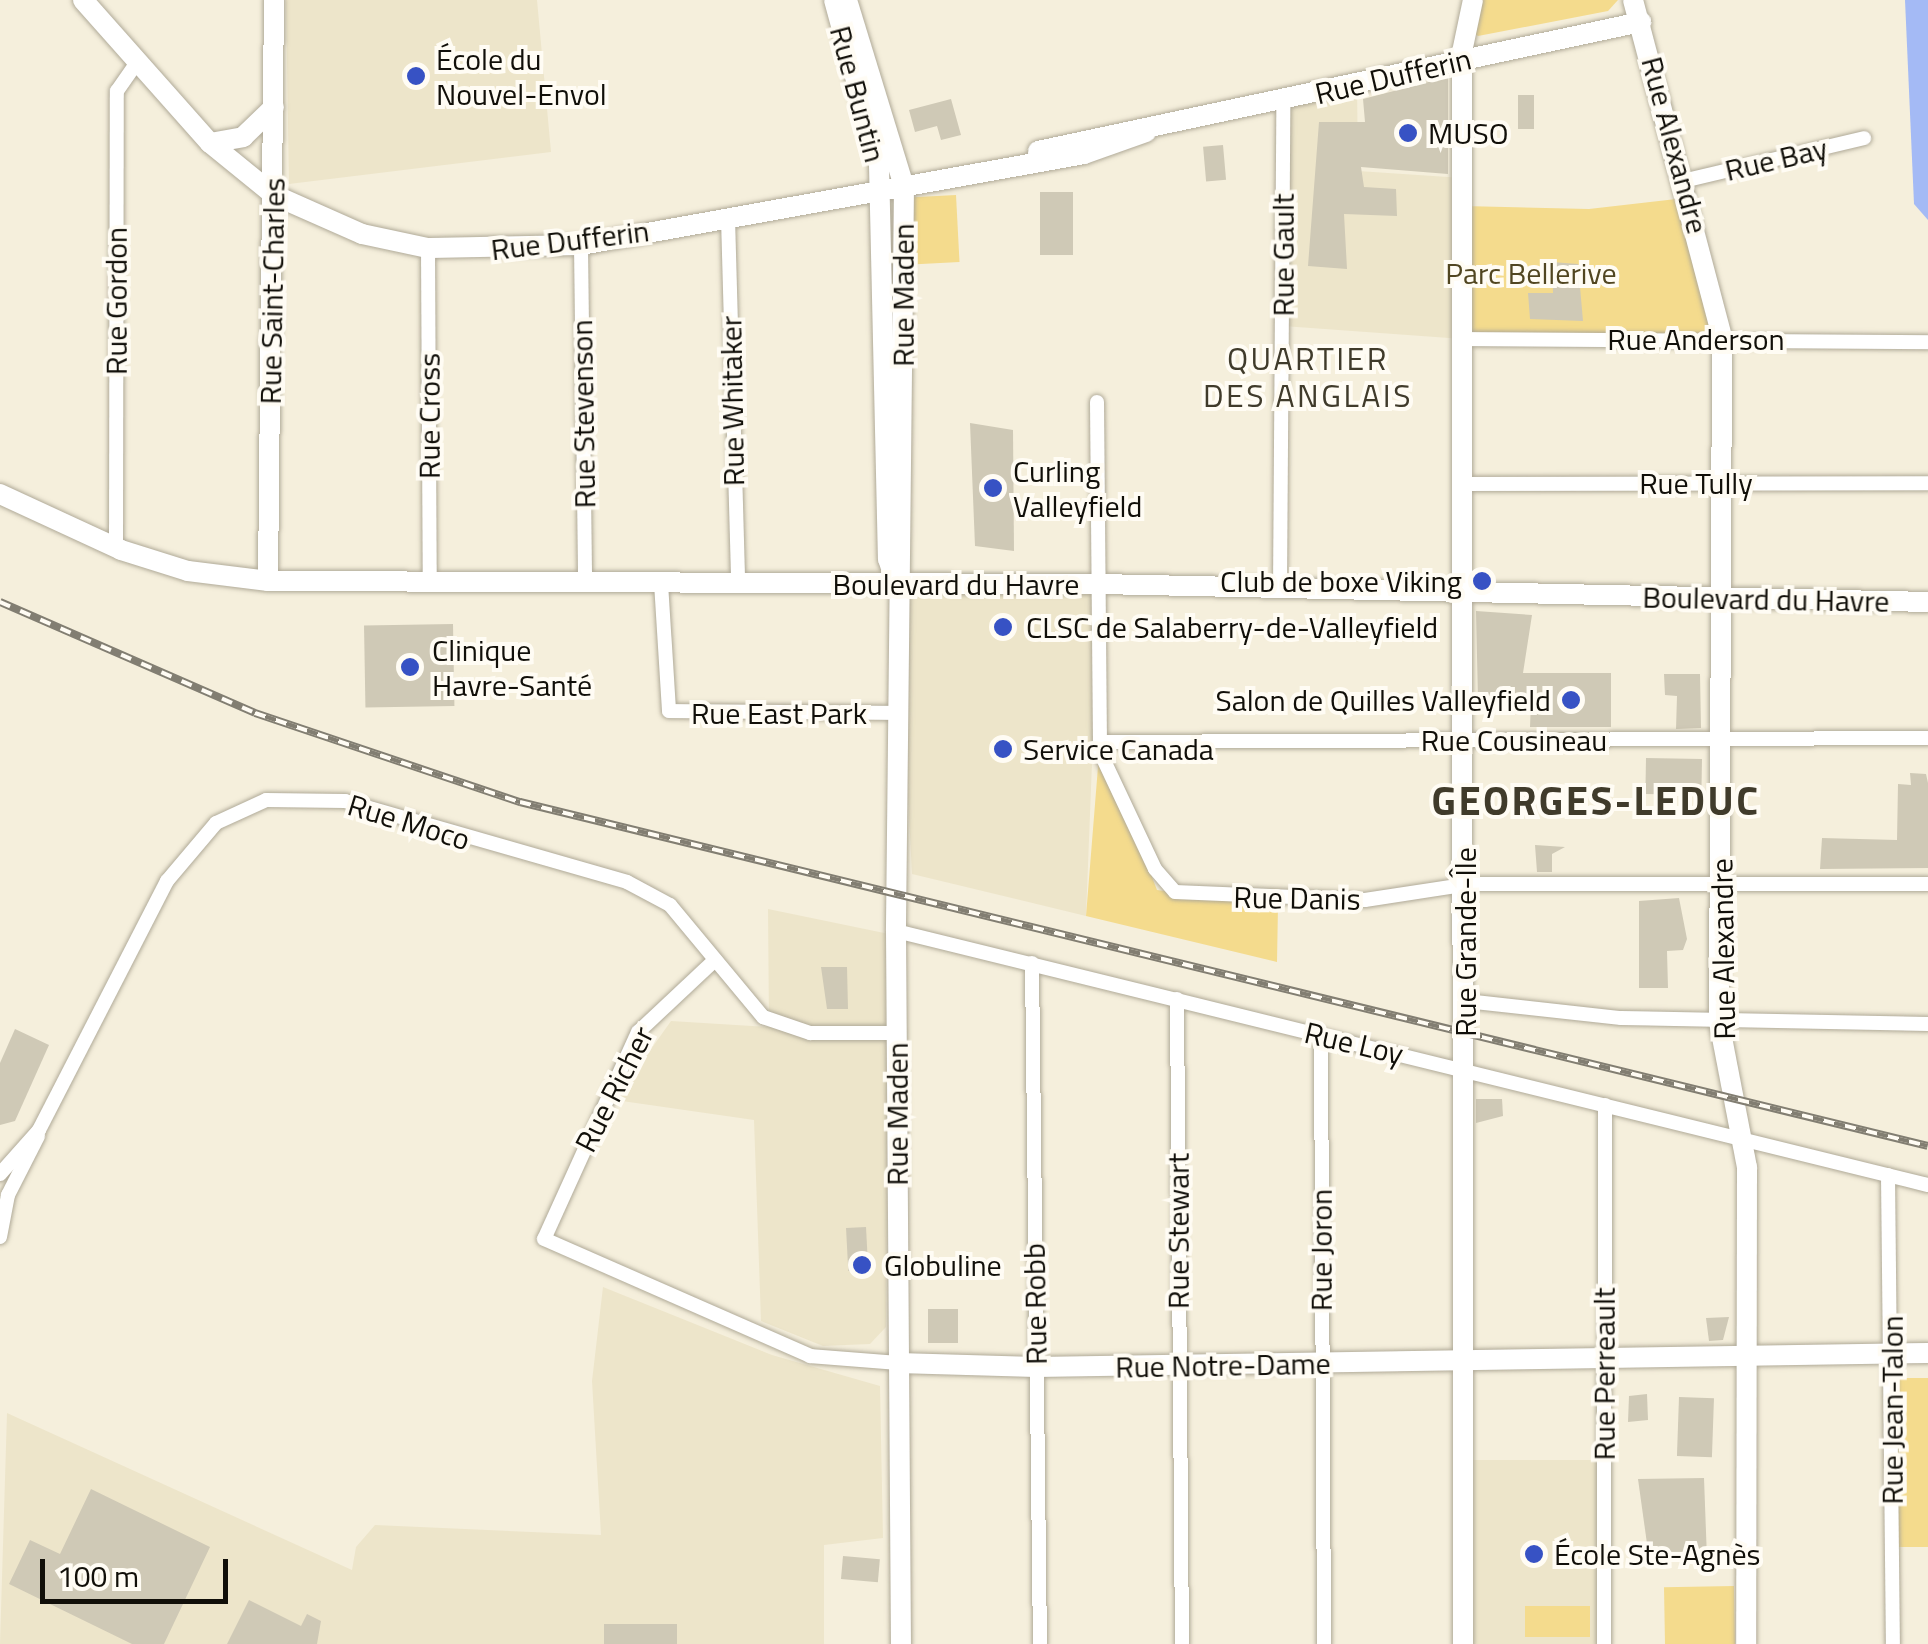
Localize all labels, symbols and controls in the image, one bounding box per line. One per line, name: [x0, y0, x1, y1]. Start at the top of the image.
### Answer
street label: Rue Buntin: [823, 22, 893, 166]
place label: École du Nouvel-Envol: [436, 41, 607, 112]
street label: Rue Dufferin: [1311, 41, 1475, 111]
street label: Rue Alexandre: [1634, 53, 1716, 237]
marker: École du Nouvel-Envol: [405, 65, 427, 87]
place label: MUSO: [1428, 115, 1509, 151]
marker: MUSO: [1397, 122, 1419, 144]
street label: Rue Bay: [1721, 130, 1831, 188]
street label: Rue Saint-Charles: [252, 177, 292, 405]
street label: Rue Gault: [1265, 194, 1301, 316]
street label: Rue Dufferin: [489, 212, 651, 268]
street label: Rue Maden: [885, 223, 921, 367]
street label: Rue Gordon: [98, 227, 134, 375]
park label: Parc Bellerive: [1445, 255, 1617, 291]
street label: Rue Whitaker: [713, 315, 751, 487]
street label: Rue Stevenson: [563, 319, 603, 509]
street label: Rue Anderson: [1607, 321, 1785, 357]
district label: QUARTIER DES ANGLAIS: [1203, 340, 1413, 415]
street label: Rue Cross: [411, 353, 447, 479]
place label: Curling Valleyfield: [1013, 453, 1142, 524]
street label: Rue Tully: [1639, 465, 1753, 501]
marker: Curling Valleyfield: [982, 477, 1004, 499]
place label: Club de boxe Viking: [1220, 563, 1462, 599]
street label: Boulevard du Havre: [833, 566, 1079, 602]
marker: Club de boxe Viking: [1471, 570, 1493, 592]
street label: Boulevard du Havre: [1642, 579, 1890, 619]
place label: CLSC de Salaberry-de-Valleyfield: [1026, 609, 1438, 645]
marker: CLSC de Salaberry-de-Valleyfield: [990, 614, 1016, 640]
place label: Clinique Havre-Santé: [432, 632, 592, 702]
marker: Clinique Havre-Santé: [397, 654, 423, 680]
place label: Salon de Quilles Valleyfield: [1215, 682, 1551, 718]
marker: Salon de Quilles Valleyfield: [1560, 689, 1582, 711]
street label: Rue East Park: [691, 695, 867, 731]
street label: Rue Cousineau: [1421, 722, 1607, 758]
place label: Service Canada: [1023, 731, 1214, 767]
marker: Service Canada: [992, 738, 1014, 760]
district label: GEORGES-LEDUC: [1432, 777, 1760, 825]
street label: Rue Moco: [344, 786, 474, 858]
street label: Rue Grande-Île: [1447, 847, 1483, 1037]
street label: Rue Alexandre: [1703, 858, 1743, 1040]
street label: Rue Danis: [1233, 879, 1361, 917]
street label: Rue Loy: [1301, 1014, 1407, 1072]
street label: Rue Richer: [567, 1020, 661, 1158]
street label: Rue Maden: [879, 1042, 915, 1186]
street label: Rue Stewart: [1160, 1153, 1196, 1309]
street label: Rue Joron: [1303, 1189, 1339, 1311]
street label: Rue Robb: [1016, 1243, 1054, 1365]
place label: Globuline: [884, 1247, 1002, 1283]
marker: Globuline: [849, 1252, 875, 1278]
street label: Rue Perreault: [1586, 1288, 1622, 1460]
street label: Rue Jean-Talon: [1874, 1315, 1910, 1505]
street label: Rue Notre-Dame: [1115, 1345, 1331, 1385]
place label: École Ste-Agnès: [1554, 1536, 1760, 1572]
scale bar: [45, 1539, 232, 1601]
marker: École Ste-Agnès: [1523, 1543, 1545, 1565]
text: 100 m: [57, 1553, 139, 1599]

